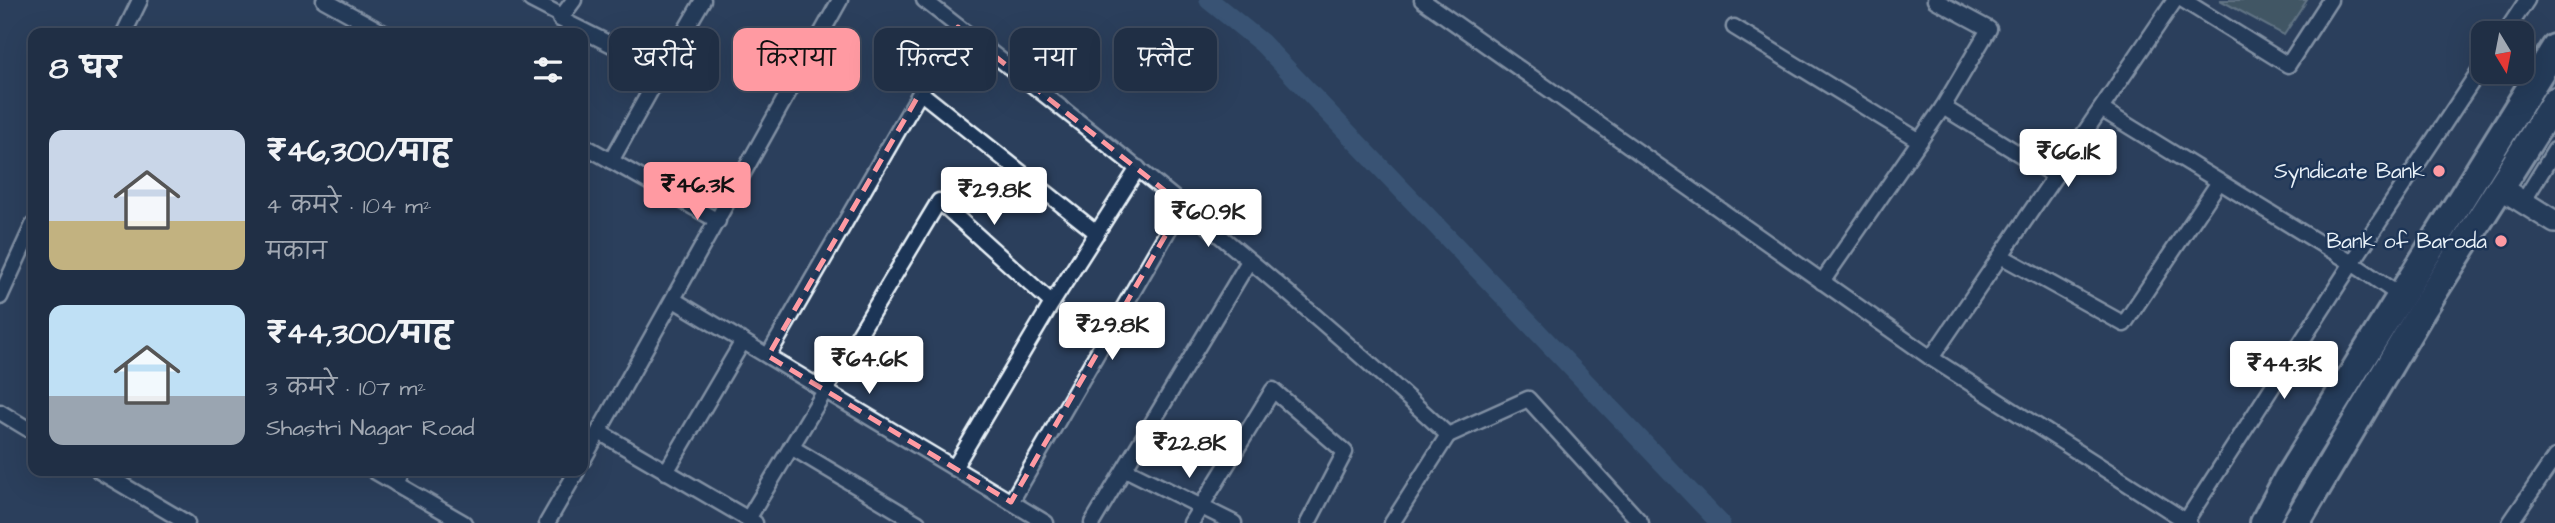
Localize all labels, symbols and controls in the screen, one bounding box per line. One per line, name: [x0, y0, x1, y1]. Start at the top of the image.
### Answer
north arrow: [2471, 21, 2534, 84]
map controls: [2471, 21, 2534, 84]
chip: खरीदें: [609, 28, 719, 91]
chip: किराया: [733, 28, 860, 91]
chip: फ़िल्टर: [874, 28, 996, 91]
chip: नया: [1010, 28, 1100, 91]
chip: फ़्लैट: [1114, 28, 1217, 91]
text: 8 घर: [49, 48, 120, 90]
icon: filters: [529, 51, 567, 89]
pin: ₹66.1K: [2011, 130, 2125, 189]
text: ₹46,300/माह: [266, 131, 451, 173]
text: ₹66.1K: [2036, 136, 2100, 168]
place label: Syndicate Bank: [2274, 157, 2425, 188]
icon: home: [105, 158, 189, 242]
pin: ₹46.3K: [640, 162, 754, 222]
marker: Syndicate Bank: [2431, 163, 2447, 179]
pin: ₹29.8K: [937, 168, 1051, 227]
text: ₹46.3K: [660, 169, 734, 201]
text: ₹29.8K: [957, 174, 1031, 206]
text: 4 कमरे · 104 m²: [266, 190, 432, 222]
pin: ₹60.9K: [1151, 190, 1265, 249]
text: ₹60.9K: [1171, 196, 1245, 228]
place label: Bank of Baroda: [2326, 227, 2487, 256]
marker: Bank of Baroda: [2493, 233, 2509, 249]
text: मकान: [266, 236, 327, 268]
pin: ₹29.8K: [1055, 302, 1169, 362]
text: ₹29.8K: [1075, 309, 1149, 341]
text: ₹44,300/माह: [266, 313, 452, 355]
icon: home: [105, 333, 189, 417]
pin: ₹64.6K: [812, 336, 926, 396]
pin: ₹44.3K: [2227, 342, 2341, 401]
text: ₹64.6K: [830, 343, 908, 375]
text: ₹44.3K: [2246, 348, 2322, 380]
text: 3 कमरे · 107 m²: [266, 372, 426, 404]
text: Shastri Nagar Road: [266, 412, 475, 444]
pin: ₹22.8K: [1132, 420, 1246, 480]
text: ₹22.8K: [1152, 427, 1226, 459]

